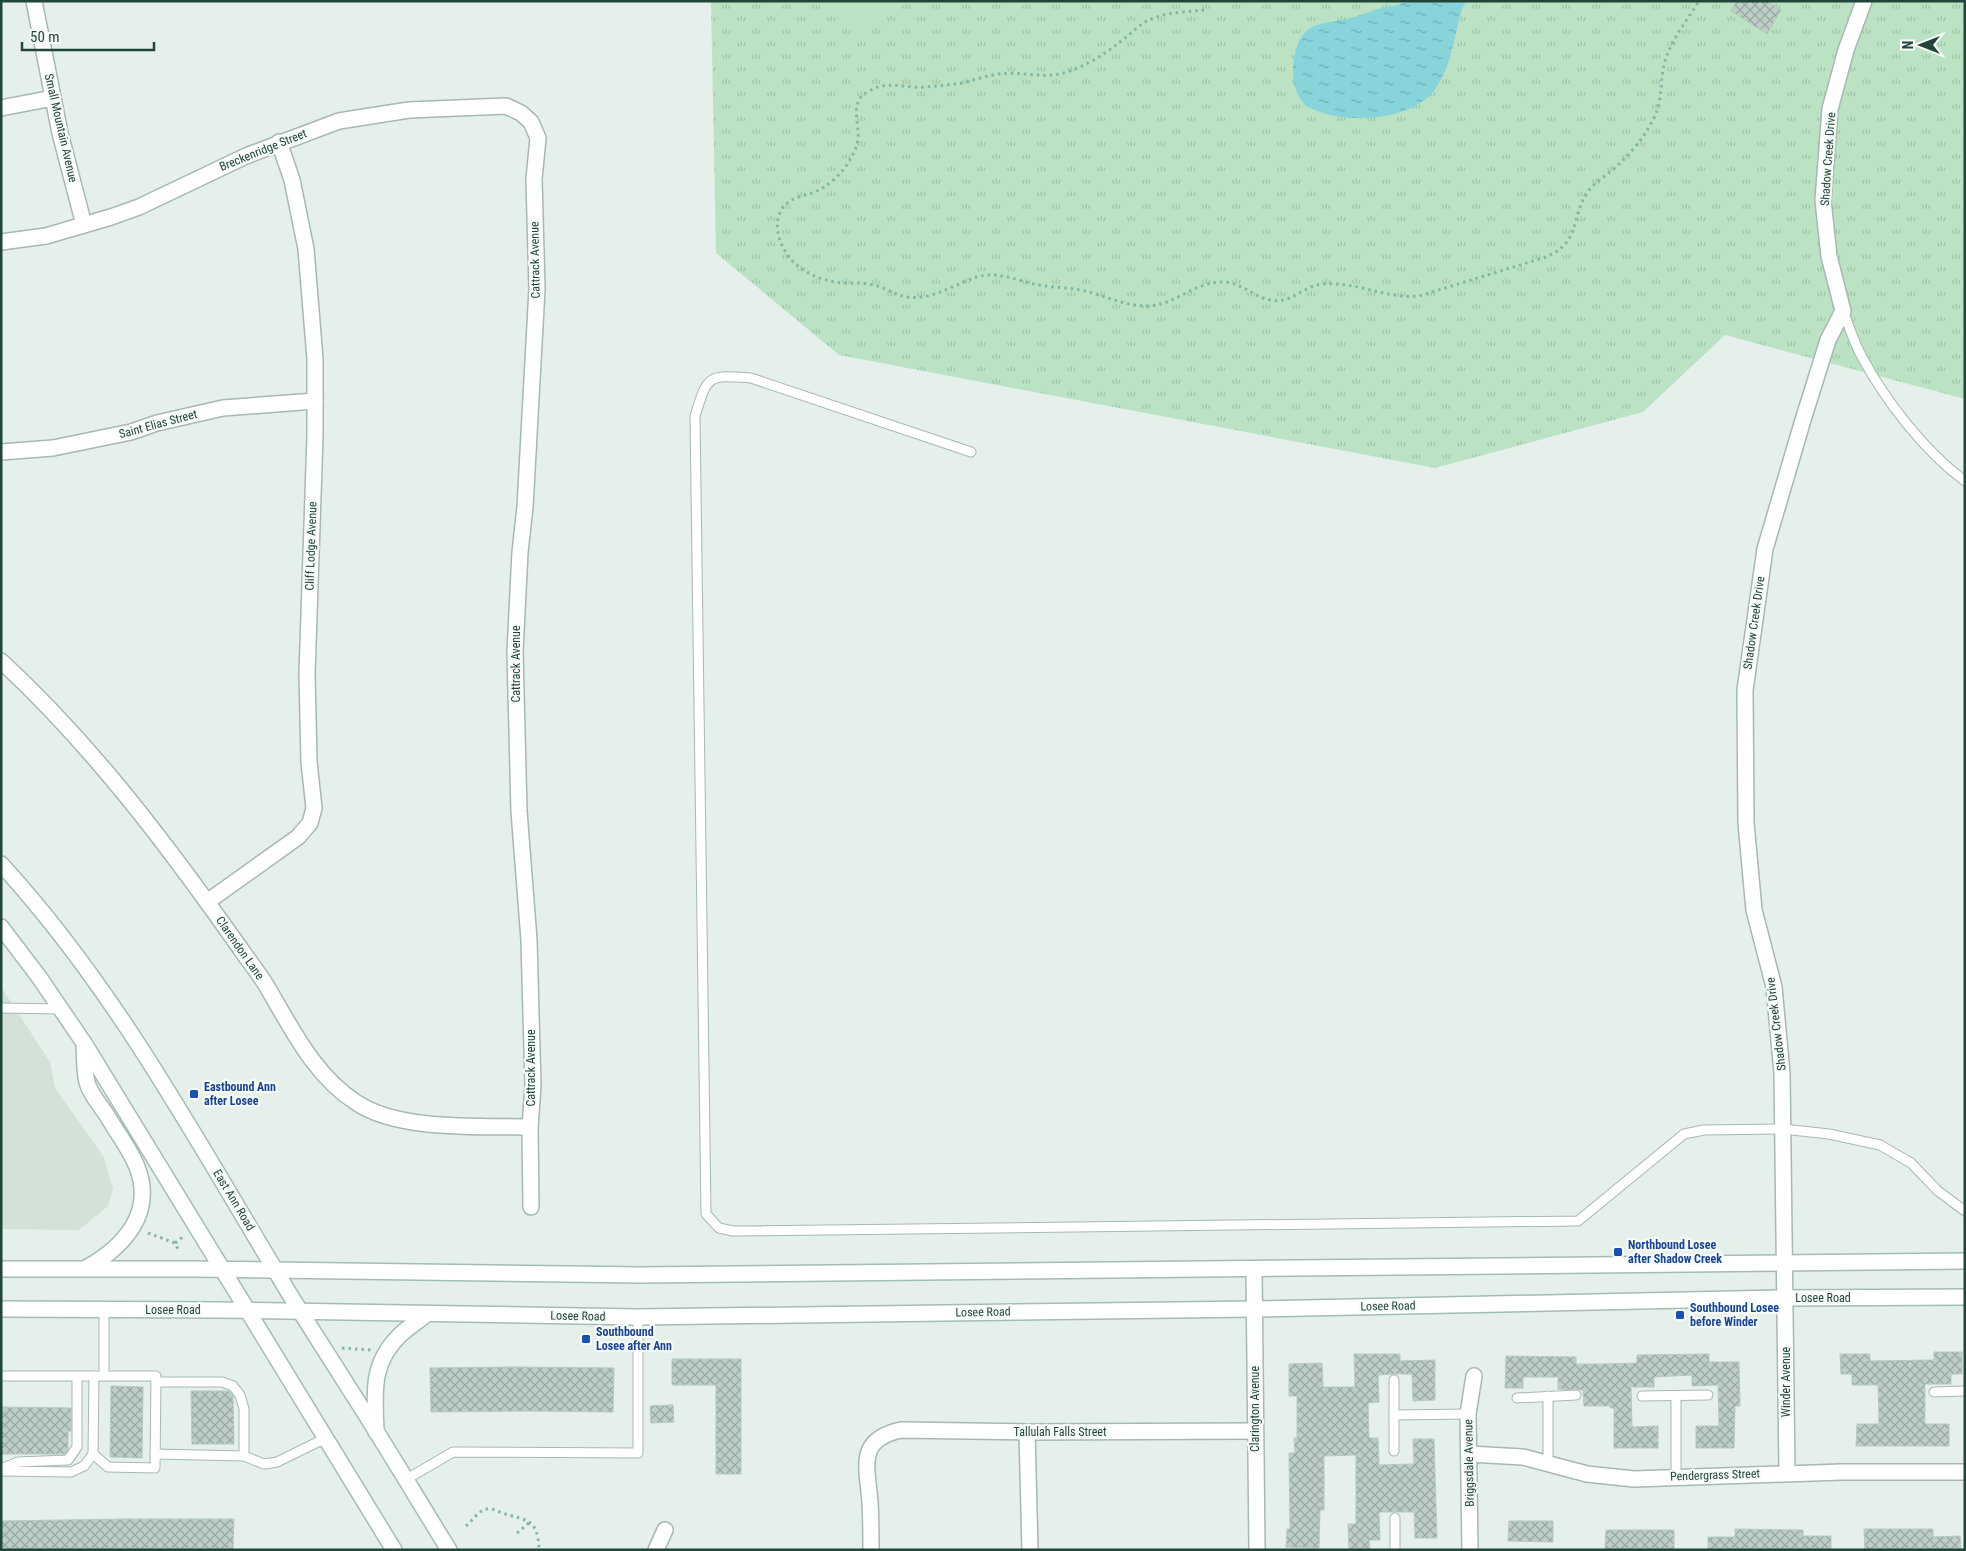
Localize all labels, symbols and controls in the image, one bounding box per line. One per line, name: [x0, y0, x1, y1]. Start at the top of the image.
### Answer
scale bar: [22, 20, 155, 52]
north arrow: [1896, 20, 1946, 70]
text: 50 m: [30, 28, 60, 46]
text: N: [1900, 41, 1916, 49]
street label: Small Mountain Avenue: [42, 72, 80, 184]
street label: Shadow Creek Drive: [1818, 111, 1838, 206]
street label: Breckenridge Street: [217, 126, 309, 174]
street label: Cattrack Avenue: [527, 221, 543, 299]
street label: Saint Elias Street: [117, 407, 199, 441]
street label: Cliff Lodge Avenue: [302, 501, 320, 591]
street label: Shadow Creek Drive: [1741, 575, 1768, 671]
street label: Cattrack Avenue: [509, 625, 523, 703]
street label: Clarendon Lane: [213, 914, 267, 983]
street label: Shadow Creek Drive: [1763, 976, 1789, 1072]
street label: Cattrack Avenue: [524, 1029, 538, 1107]
place label: Eastbound Ann after Losee: [204, 1080, 276, 1108]
marker: Eastbound Ann after Losee: [188, 1088, 200, 1100]
street label: East Ann Road: [210, 1167, 258, 1233]
place label: Northbound Losee after Shadow Creek: [1628, 1238, 1722, 1266]
marker: Northbound Losee after Shadow Creek: [1612, 1246, 1624, 1258]
street label: Losee Road: [1795, 1291, 1851, 1305]
street label: Losee Road: [1360, 1299, 1416, 1313]
place label: Southbound Losee before Winder: [1690, 1301, 1779, 1329]
street label: Losee Road: [145, 1303, 201, 1317]
street label: Losee Road: [955, 1305, 1011, 1319]
street label: Losee Road: [550, 1309, 606, 1323]
marker: Southbound Losee before Winder: [1674, 1309, 1686, 1321]
place label: Southbound Losee after Ann: [596, 1325, 672, 1353]
marker: Southbound Losee after Ann: [580, 1333, 592, 1345]
street label: Winder Avenue: [1779, 1347, 1793, 1417]
street label: Clarington Avenue: [1248, 1366, 1262, 1452]
street label: Briggsdale Avenue: [1461, 1419, 1477, 1507]
street label: Tallulah Falls Street: [1014, 1425, 1107, 1439]
street label: Pendergrass Street: [1670, 1466, 1761, 1484]

